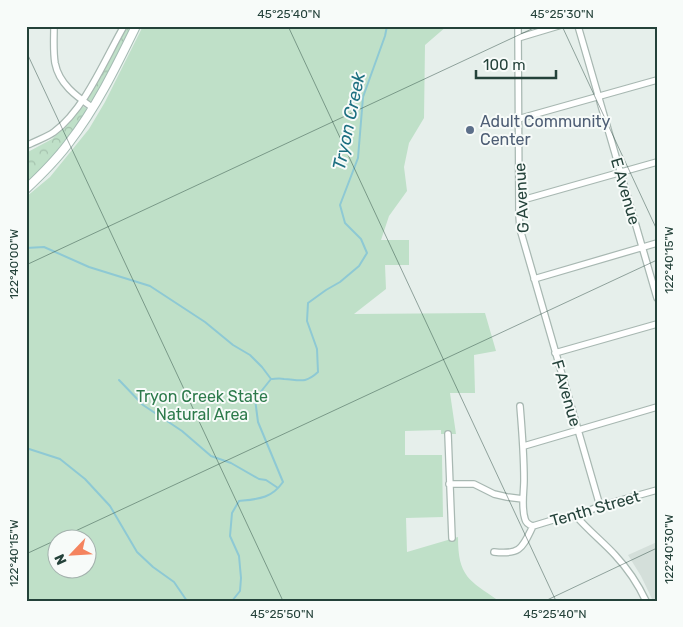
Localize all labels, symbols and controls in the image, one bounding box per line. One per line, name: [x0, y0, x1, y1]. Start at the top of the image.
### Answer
text: 45°25'40"N: [257, 7, 321, 21]
text: 45°25'30"N: [530, 7, 594, 21]
scale bar: [476, 48, 556, 80]
text: 100 m: [483, 56, 525, 74]
water label: Tryon Creek: [328, 69, 370, 172]
place label: Adult Community Center: [480, 112, 611, 149]
marker: Adult Community Center: [464, 124, 476, 136]
street label: E Avenue: [607, 155, 644, 227]
street label: G Avenue: [510, 162, 533, 234]
text: 122°40'15"W: [662, 226, 676, 294]
text: 122°40'00"W: [7, 228, 21, 299]
street label: F Avenue: [548, 358, 585, 429]
park label: Tryon Creek State Natural Area: [136, 387, 268, 424]
street label: Tenth Street: [548, 487, 642, 530]
text: 122°40'30"W: [662, 514, 676, 584]
text: 122°40'15"W: [7, 519, 21, 587]
north arrow: [48, 530, 98, 580]
text: N: [51, 551, 71, 567]
text: 45°25'50"N: [250, 607, 314, 621]
text: 45°25'40"N: [523, 607, 587, 621]

